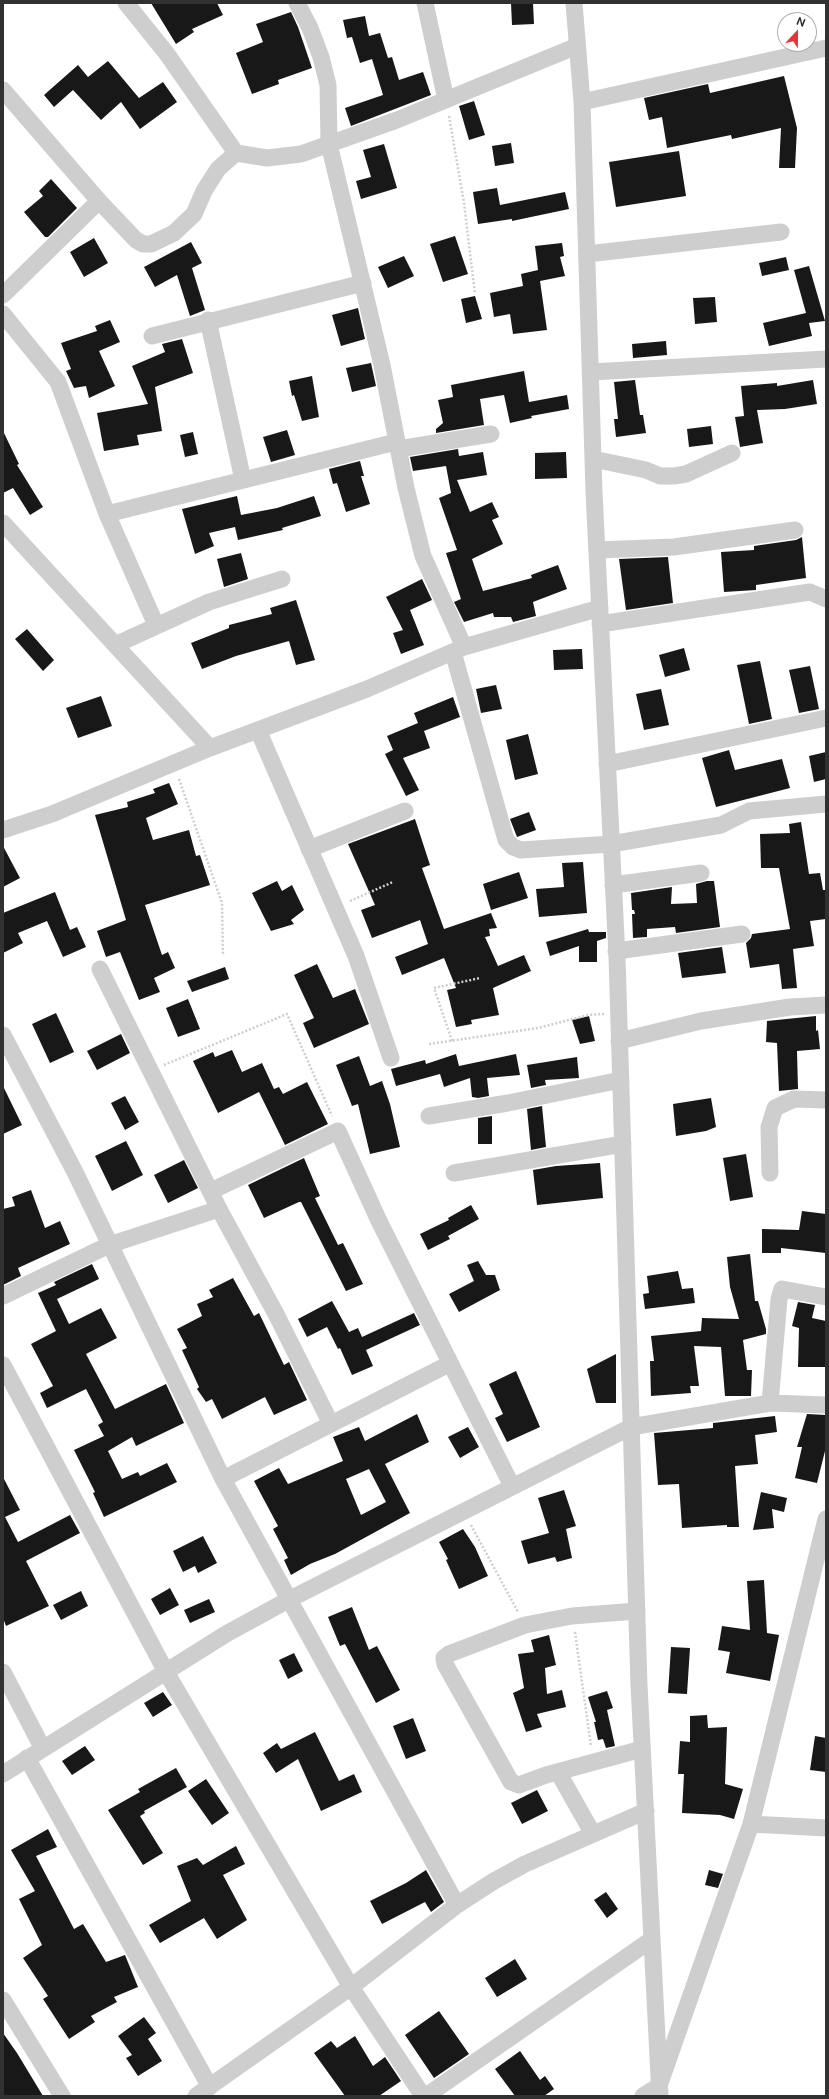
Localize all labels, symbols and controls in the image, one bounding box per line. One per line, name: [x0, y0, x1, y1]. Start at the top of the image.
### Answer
north arrow: [777, 12, 817, 52]
text: N: [795, 15, 807, 29]

